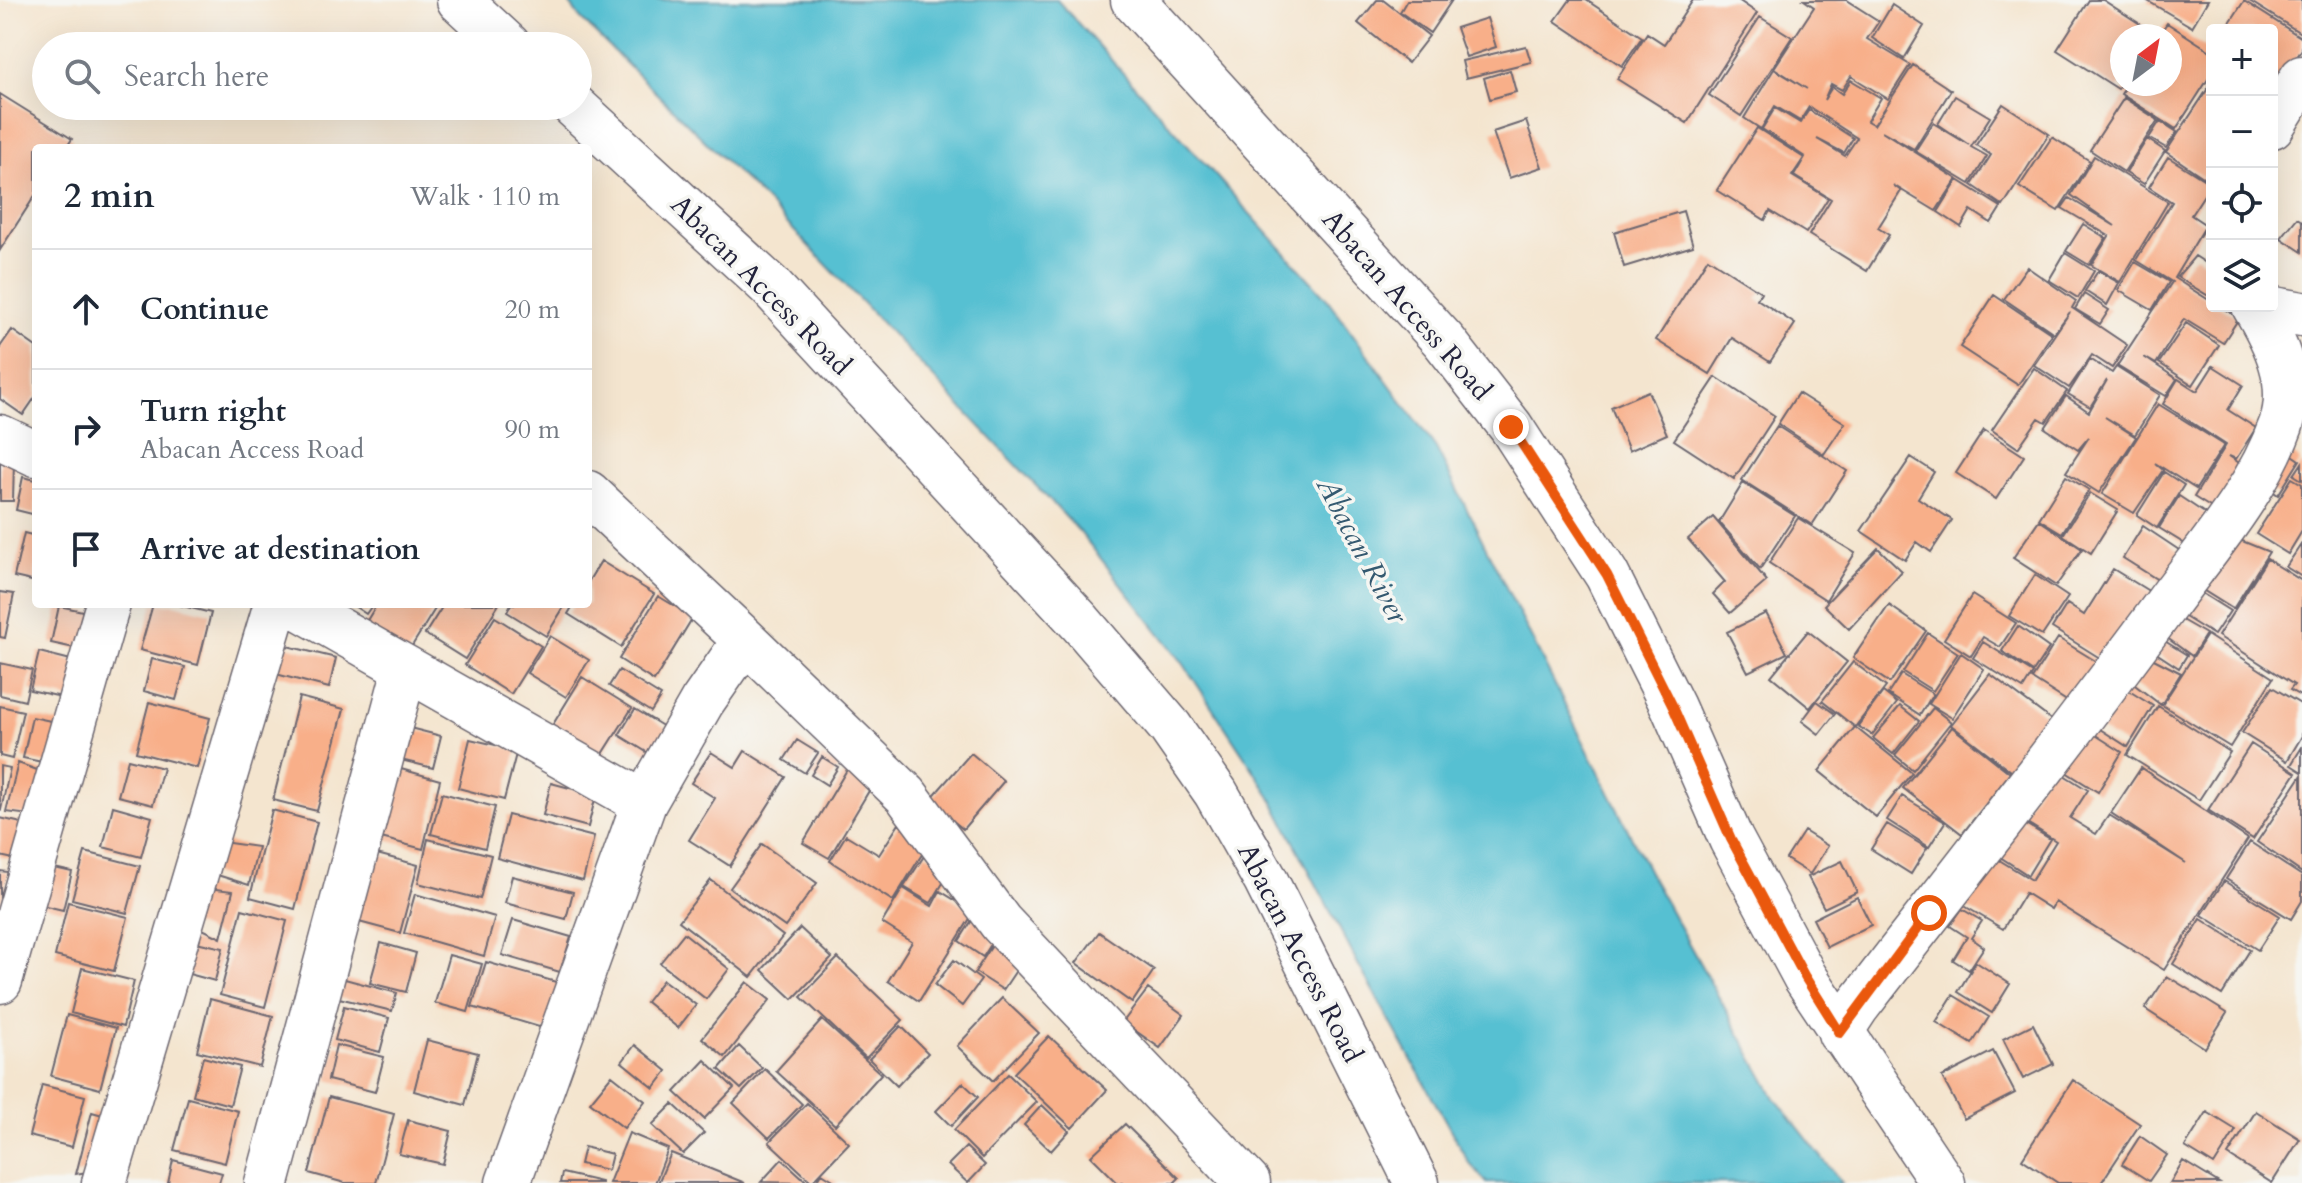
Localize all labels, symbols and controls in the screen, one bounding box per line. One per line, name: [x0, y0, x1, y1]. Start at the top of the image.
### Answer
north arrow: [2110, 24, 2182, 96]
map controls: [2206, 24, 2278, 312]
button: +: [2206, 24, 2278, 96]
search box: [32, 32, 592, 120]
icon: search: [60, 54, 104, 98]
text: Search here: [124, 56, 269, 97]
button: −: [2206, 96, 2278, 168]
button: locate: [2206, 168, 2278, 240]
text: 2 min: [64, 173, 155, 219]
text: Walk · 110 m: [410, 179, 560, 214]
street label: Abacan Access Road: [662, 186, 860, 384]
street label: Abacan Access Road: [1314, 201, 1501, 409]
button: layers: [2206, 240, 2278, 312]
icon: ahead: [64, 287, 108, 331]
text: Continue: [140, 289, 269, 330]
text: 20 m: [504, 292, 560, 327]
text: Turn right: [140, 391, 286, 432]
icon: right: [64, 407, 108, 451]
route end: [1493, 409, 1529, 445]
text: 90 m: [504, 412, 560, 447]
text: Abacan Access Road: [140, 432, 364, 467]
water label: Abacan River: [1306, 469, 1418, 632]
icon: arrive: [64, 527, 108, 571]
text: Arrive at destination: [140, 529, 420, 570]
street label: Abacan Access Road: [1228, 837, 1372, 1069]
route start: [1911, 895, 1947, 931]

